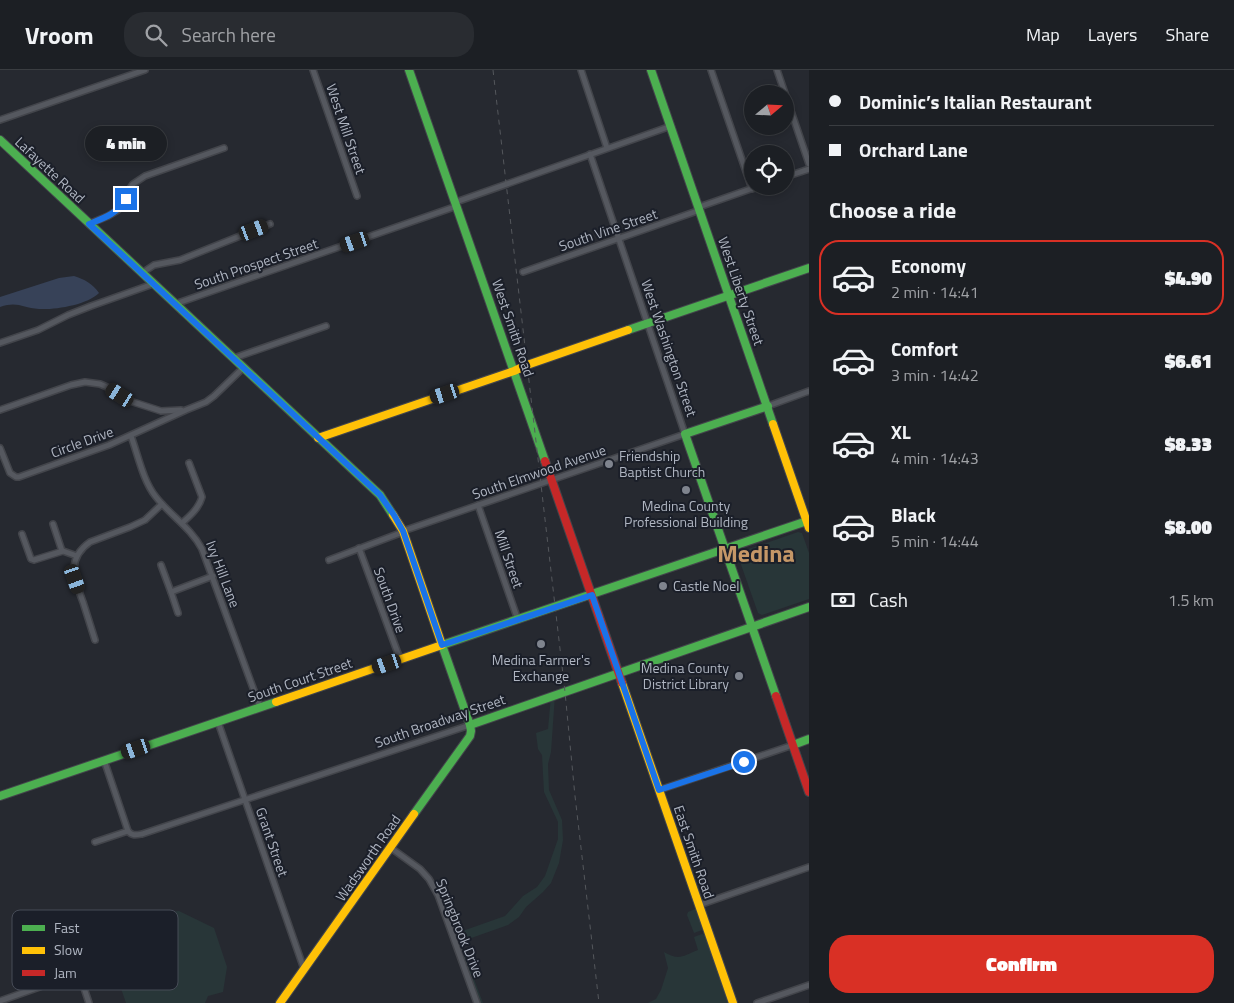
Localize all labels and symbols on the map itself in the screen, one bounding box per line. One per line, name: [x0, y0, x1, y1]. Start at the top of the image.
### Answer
street label: West Mill Street: [321, 81, 372, 177]
north arrow: [744, 85, 794, 135]
callout: 4 min: [85, 126, 167, 162]
street label: Lafayette Road: [11, 132, 90, 208]
route end: [115, 188, 137, 210]
street label: South Vine Street: [556, 203, 660, 256]
car: [237, 218, 270, 242]
car: [338, 230, 371, 254]
street label: South Prospect Street: [191, 232, 321, 295]
street label: West Liberty Street: [713, 234, 770, 348]
street label: West Smith Road: [487, 276, 540, 379]
street label: West Washington Street: [636, 276, 703, 419]
car: [103, 381, 136, 409]
car: [428, 382, 461, 406]
street label: Circle Drive: [47, 420, 116, 463]
street label: South Elmwood Avenue: [469, 439, 609, 504]
place label: Friendship Baptist Church: [619, 445, 705, 482]
marker: Friendship Baptist Church: [603, 458, 615, 470]
marker: Medina County Professional Building: [680, 484, 692, 496]
place label: Medina County Professional Building: [624, 495, 748, 532]
street label: Mill Street: [490, 527, 529, 591]
district label: Medina: [717, 535, 795, 571]
street label: Ivy Hill Lane: [201, 537, 246, 610]
car: [63, 562, 86, 596]
street label: South Drive: [369, 564, 412, 636]
place label: Castle Noel: [673, 575, 740, 596]
marker: Castle Noel: [657, 580, 669, 592]
marker: Medina Farmer's Exchange: [535, 638, 547, 650]
place label: Medina Farmer's Exchange: [492, 649, 590, 686]
street label: South Court Street: [245, 652, 355, 707]
car: [370, 652, 403, 676]
place label: Medina County District Library: [641, 657, 729, 694]
marker: Medina County District Library: [733, 670, 745, 682]
street label: South Broadway Street: [372, 688, 508, 753]
car: [119, 737, 152, 761]
route start: [733, 751, 755, 773]
street label: East Smith Road: [669, 802, 720, 901]
street label: Grant Street: [251, 804, 294, 879]
street label: Wadsworth Road: [330, 810, 405, 905]
street label: Springbrook Drive: [431, 875, 490, 980]
legend: [12, 910, 178, 990]
text: Fast: [54, 917, 79, 938]
text: Slow: [54, 939, 83, 960]
text: Jam: [54, 962, 77, 983]

